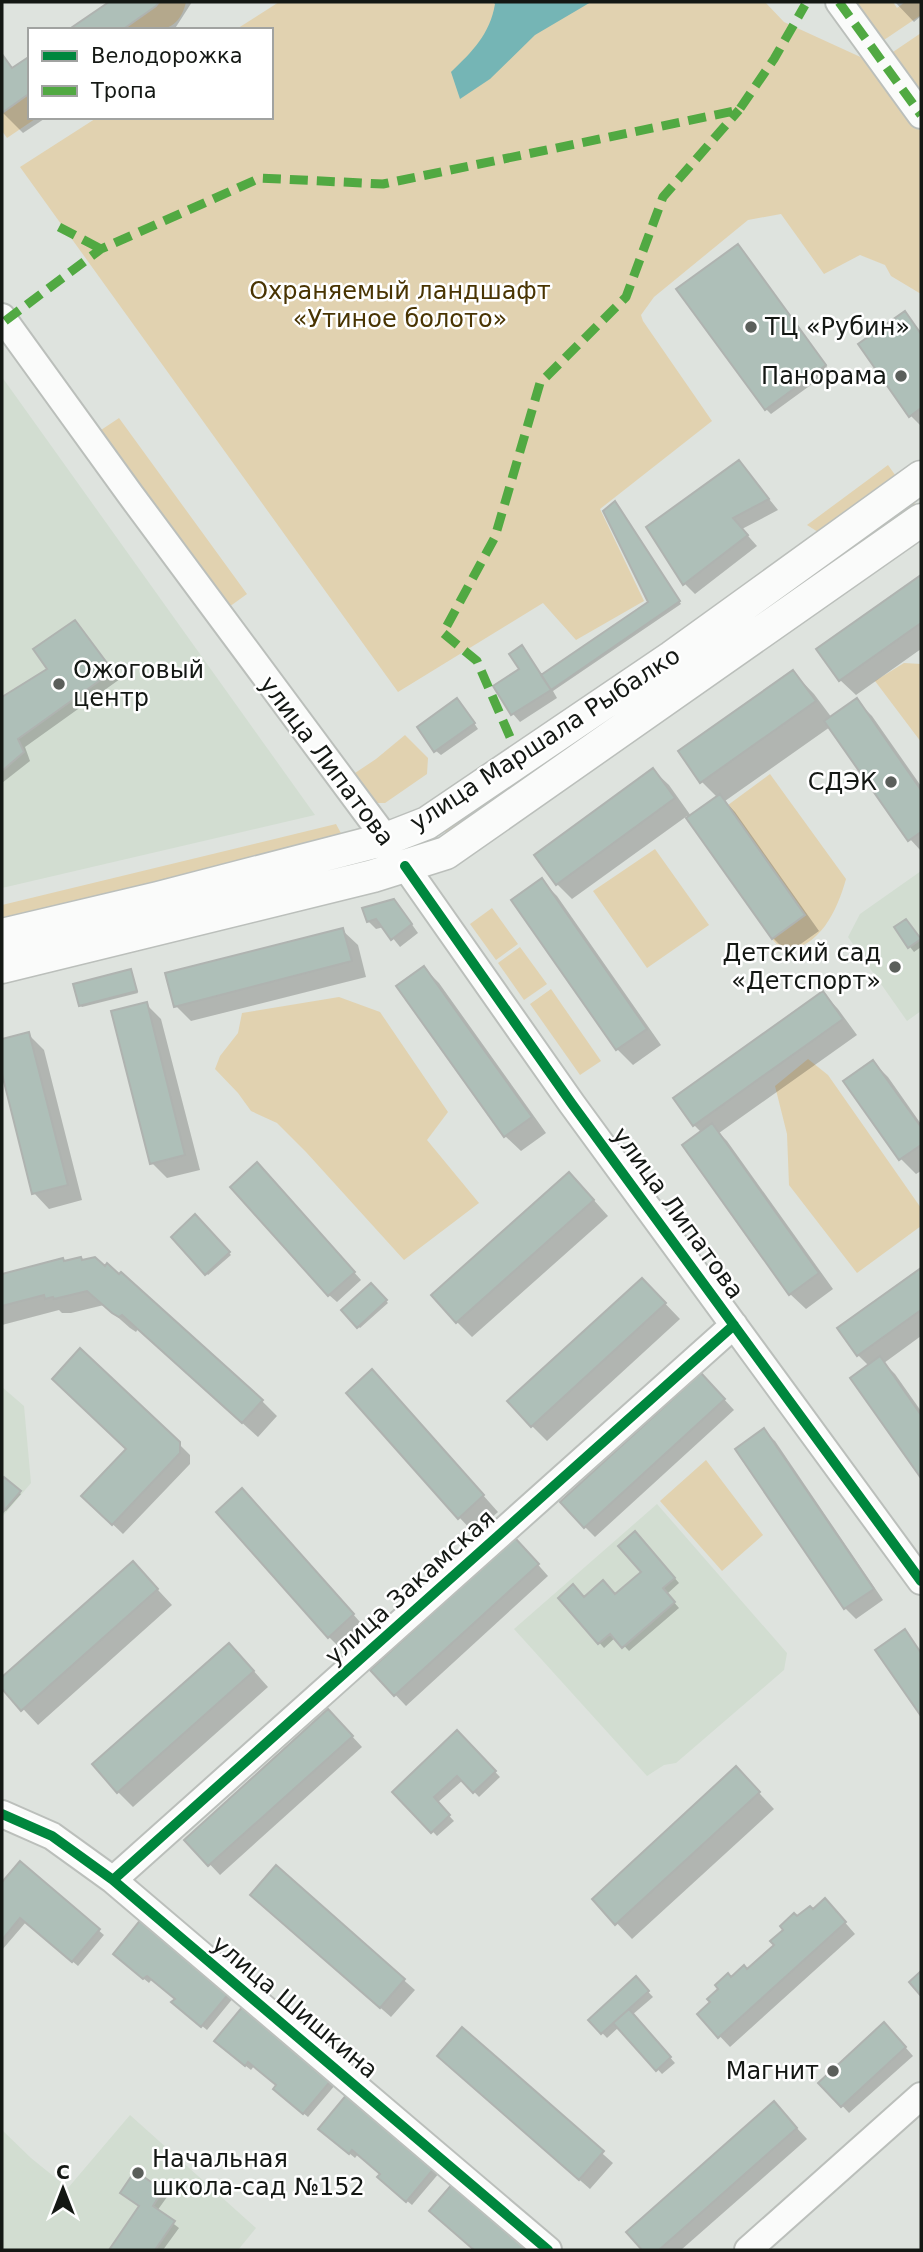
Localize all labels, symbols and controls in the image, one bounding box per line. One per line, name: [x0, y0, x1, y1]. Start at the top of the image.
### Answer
legend: [28, 28, 273, 119]
text: Велодорожка: [91, 44, 243, 68]
text: Тропа: [90, 79, 157, 103]
park label: Охраняемый ландшафт «Утиное болото»: [249, 277, 551, 333]
place label: ТЦ «Рубин»: [764, 313, 910, 341]
marker: ТЦ «Рубин»: [743, 319, 759, 335]
place label: Панорама: [761, 362, 887, 390]
marker: Панорама: [893, 368, 909, 384]
street label: улица Маршала Рыбалко: [405, 641, 685, 837]
place label: Ожоговый центр: [73, 656, 204, 712]
street label: улица Липатова: [254, 671, 400, 851]
marker: Ожоговый центр: [51, 676, 67, 692]
place label: СДЭК: [808, 768, 877, 796]
marker: СДЭК: [883, 774, 899, 790]
place label: Детский сад «Детспорт»: [722, 939, 881, 995]
marker: Детский сад «Детспорт»: [887, 959, 903, 975]
street label: улица Липатова: [606, 1122, 750, 1304]
street label: улица Закамская: [320, 1504, 500, 1670]
street label: улица Шишкина: [207, 1930, 383, 2084]
place label: Магнит: [726, 2057, 819, 2085]
marker: Магнит: [825, 2063, 841, 2079]
place label: Начальная школа-сад №152: [152, 2145, 365, 2201]
north arrow: [28, 2154, 98, 2224]
text: С: [56, 2161, 70, 2183]
marker: Начальная школа-сад №152: [130, 2165, 146, 2181]

